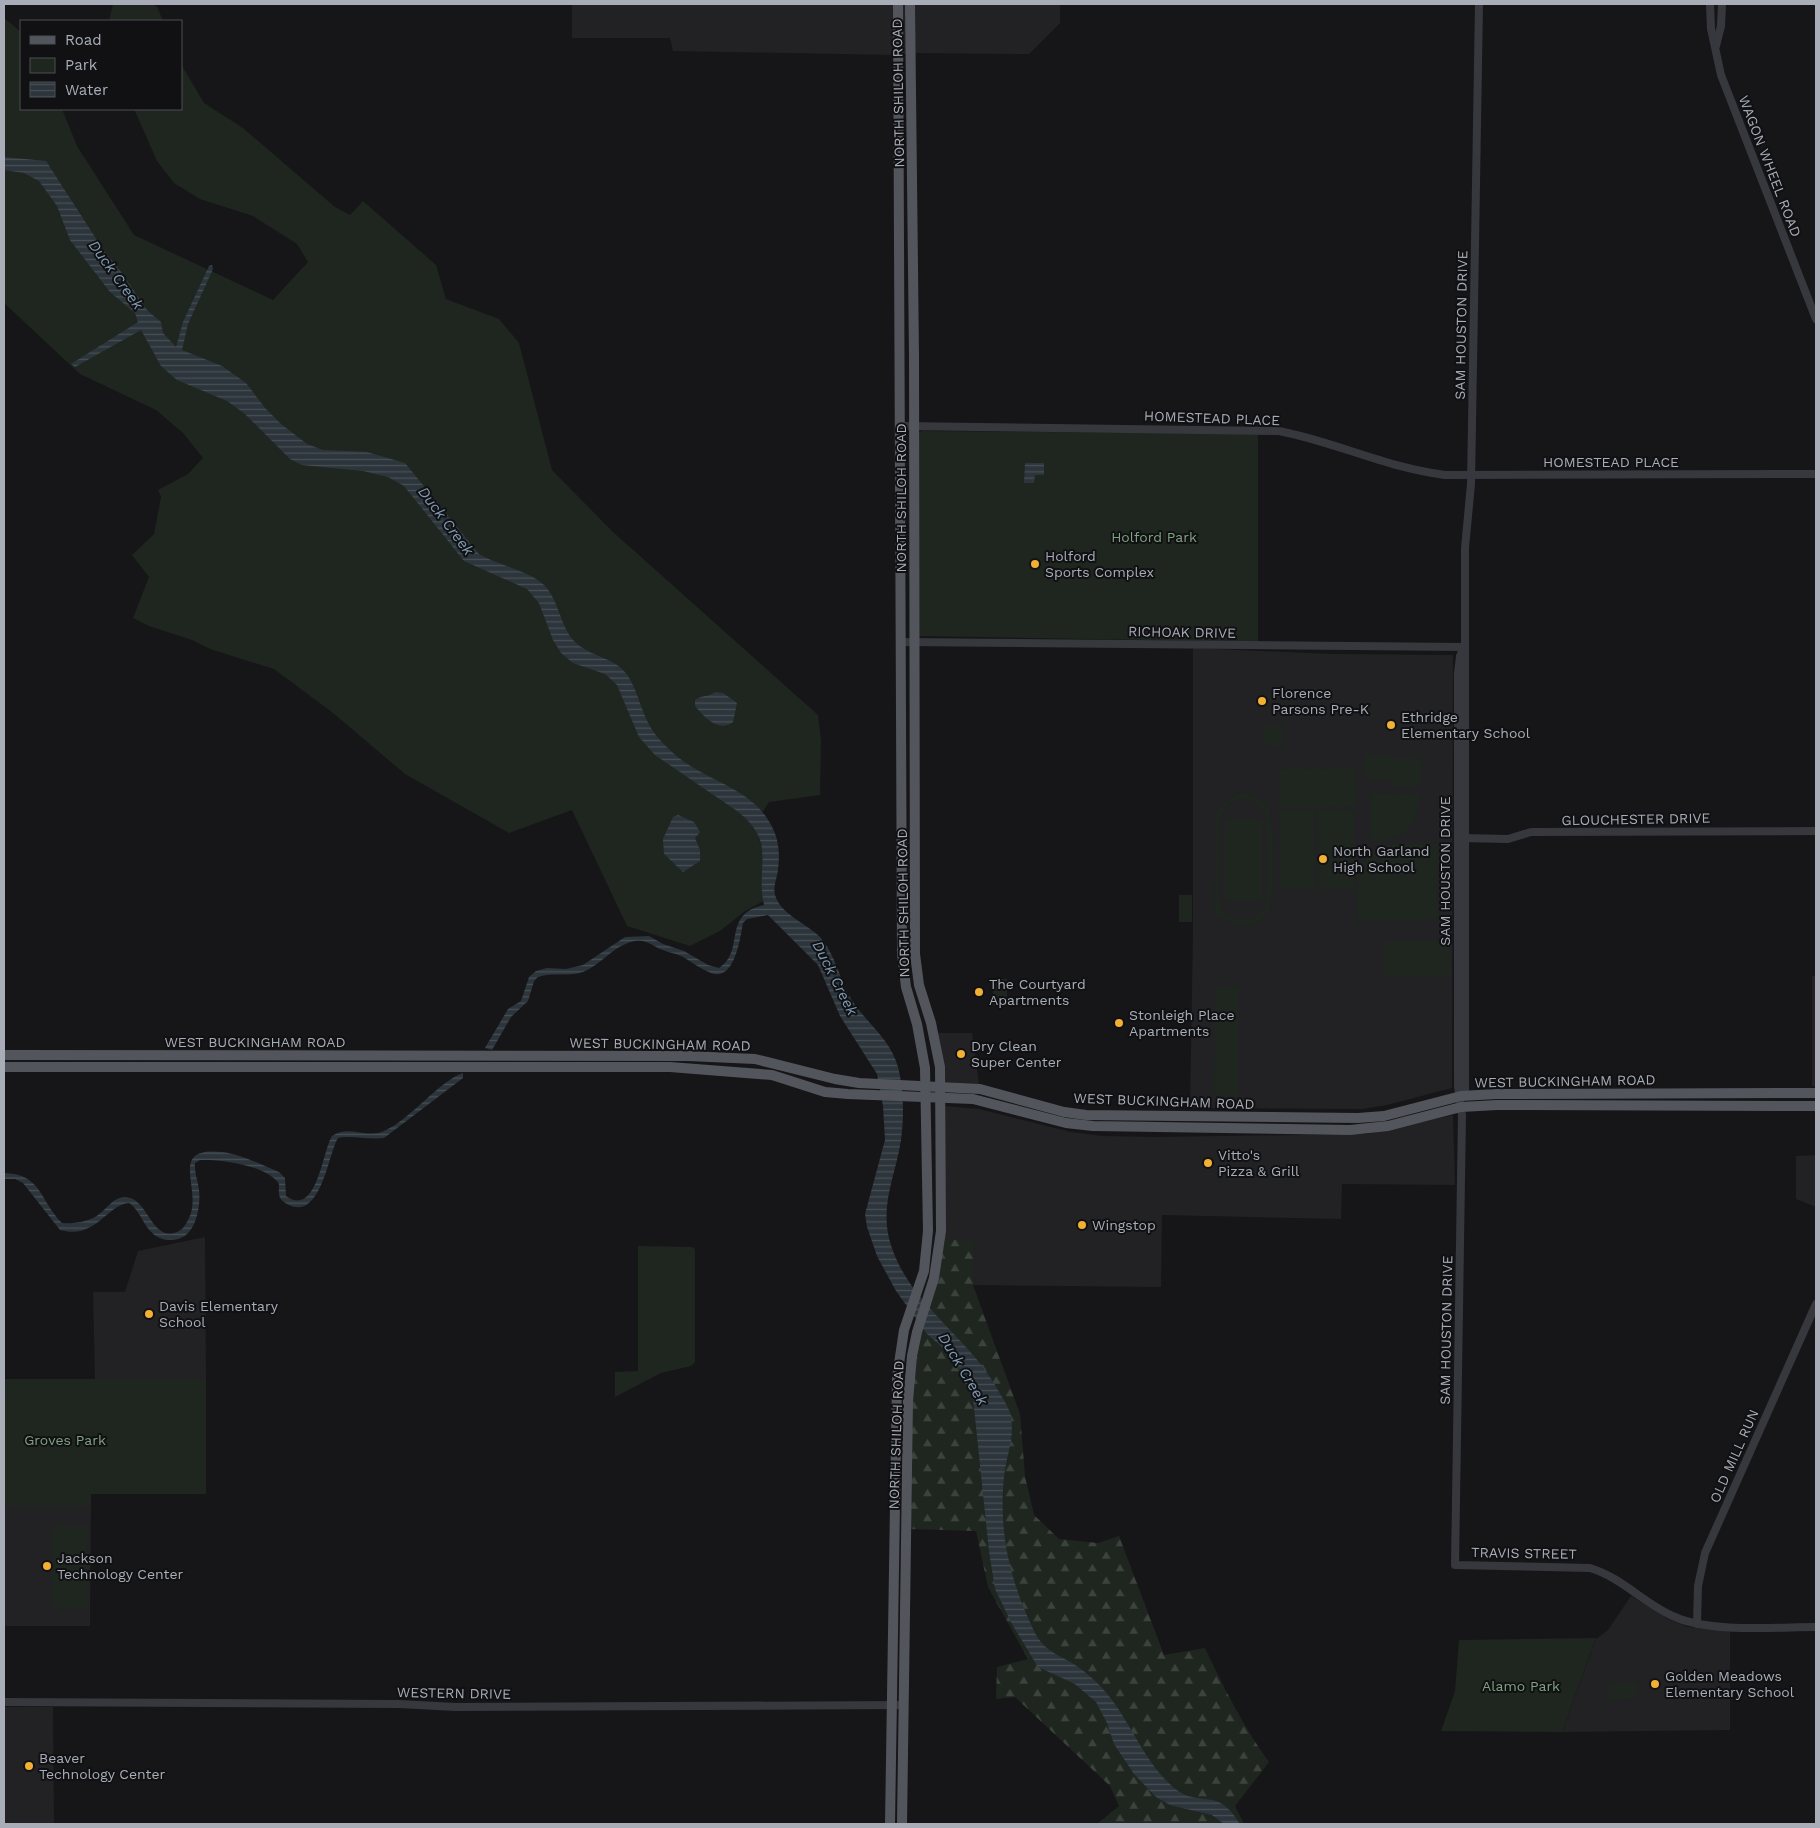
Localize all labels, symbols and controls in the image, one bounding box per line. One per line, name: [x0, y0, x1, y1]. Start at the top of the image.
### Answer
street label: NORTH SHILOH ROAD: [889, 18, 907, 168]
legend: [20, 20, 182, 110]
text: Road: [65, 31, 102, 49]
text: Park: [65, 56, 98, 74]
text: Water: [65, 81, 108, 99]
street label: WAGON WHEEL ROAD: [1736, 93, 1804, 239]
water label: Duck Creek: [85, 237, 148, 314]
street label: SAM HOUSTON DRIVE: [1452, 250, 1470, 400]
street label: HOMESTEAD PLACE: [1144, 408, 1280, 428]
street label: NORTH SHILOH ROAD: [893, 424, 909, 572]
street label: HOMESTEAD PLACE: [1543, 454, 1679, 470]
water label: Duck Creek: [414, 483, 478, 560]
park label: Holford Park: [1111, 529, 1197, 545]
place label: Holford Sports Complex: [1045, 548, 1154, 580]
marker: Holford Sports Complex: [1029, 558, 1041, 570]
street label: RICHOAK DRIVE: [1128, 623, 1236, 641]
place label: Florence Parsons Pre-K: [1272, 685, 1369, 717]
marker: Florence Parsons Pre-K: [1256, 695, 1268, 707]
place label: Ethridge Elementary School: [1401, 709, 1531, 741]
marker: Ethridge Elementary School: [1385, 719, 1397, 731]
street label: SAM HOUSTON DRIVE: [1437, 796, 1453, 946]
street label: GLOUCHESTER DRIVE: [1561, 810, 1711, 828]
street label: NORTH SHILOH ROAD: [894, 828, 912, 978]
place label: North Garland High School: [1333, 843, 1430, 875]
marker: North Garland High School: [1317, 853, 1329, 865]
water label: Duck Creek: [808, 938, 862, 1019]
place label: The Courtyard Apartments: [989, 976, 1086, 1008]
marker: The Courtyard Apartments: [973, 986, 985, 998]
place label: Stonleigh Place Apartments: [1129, 1007, 1235, 1039]
marker: Stonleigh Place Apartments: [1113, 1017, 1125, 1029]
street label: WEST BUCKINGHAM ROAD: [164, 1034, 346, 1050]
street label: WEST BUCKINGHAM ROAD: [569, 1034, 751, 1054]
place label: Dry Clean Super Center: [971, 1038, 1062, 1070]
marker: Dry Clean Super Center: [955, 1048, 967, 1060]
street label: WEST BUCKINGHAM ROAD: [1474, 1071, 1656, 1091]
street label: WEST BUCKINGHAM ROAD: [1073, 1090, 1255, 1112]
place label: Vitto's Pizza & Grill: [1218, 1147, 1300, 1179]
marker: Vitto's Pizza & Grill: [1202, 1157, 1214, 1169]
place label: Wingstop: [1092, 1217, 1156, 1233]
marker: Wingstop: [1076, 1219, 1088, 1231]
street label: SAM HOUSTON DRIVE: [1437, 1255, 1455, 1405]
place label: Davis Elementary School: [159, 1298, 279, 1330]
marker: Davis Elementary School: [143, 1308, 155, 1320]
water label: Duck Creek: [934, 1329, 992, 1409]
street label: NORTH SHILOH ROAD: [885, 1360, 907, 1510]
street label: OLD MILL RUN: [1706, 1407, 1762, 1505]
park label: Groves Park: [24, 1432, 106, 1448]
street label: TRAVIS STREET: [1471, 1544, 1578, 1562]
place label: Jackson Technology Center: [57, 1550, 184, 1582]
marker: Jackson Technology Center: [41, 1560, 53, 1572]
place label: Golden Meadows Elementary School: [1665, 1668, 1795, 1700]
park label: Alamo Park: [1482, 1678, 1560, 1694]
marker: Golden Meadows Elementary School: [1649, 1678, 1661, 1690]
street label: WESTERN DRIVE: [397, 1684, 511, 1702]
place label: Beaver Technology Center: [39, 1750, 166, 1782]
marker: Beaver Technology Center: [23, 1760, 35, 1772]

